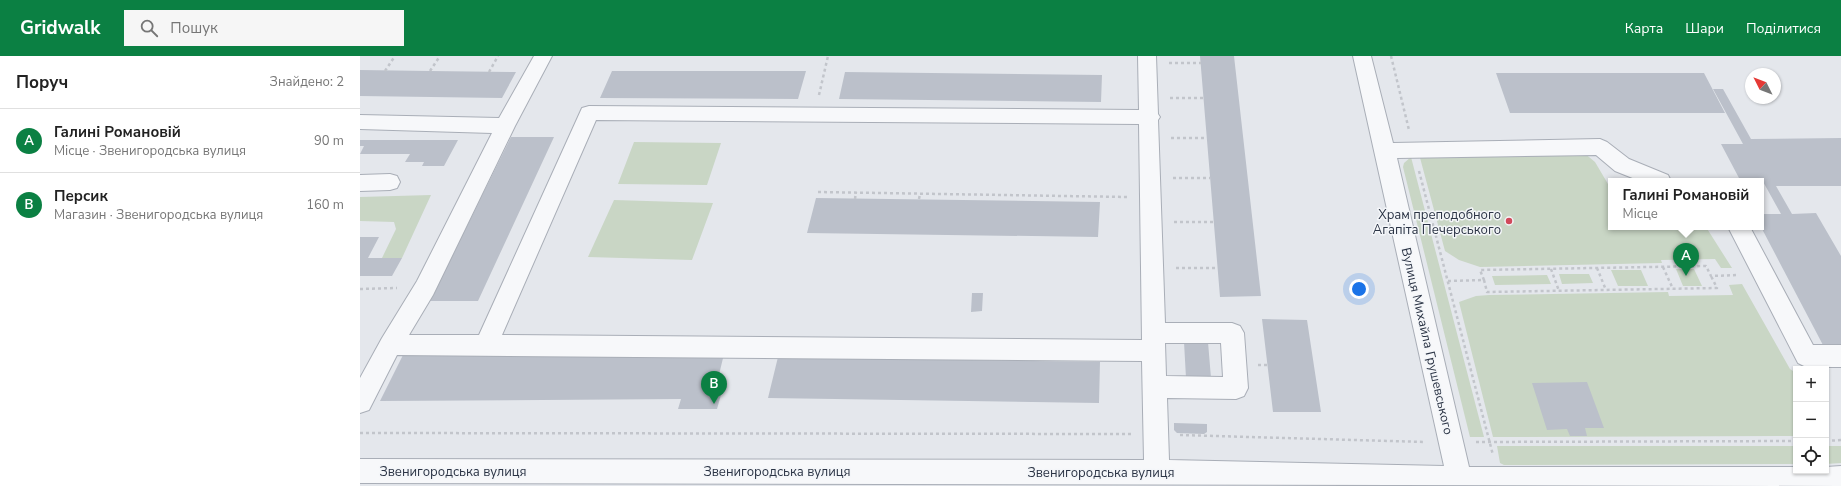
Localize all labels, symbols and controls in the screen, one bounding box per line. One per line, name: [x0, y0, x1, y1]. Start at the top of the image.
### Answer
search box: [124, 10, 404, 46]
text: Gridwalk: [20, 15, 100, 41]
icon: search: [138, 17, 160, 39]
text: Пошук: [170, 18, 218, 38]
text: Карта: [1625, 19, 1663, 38]
text: Шари: [1685, 19, 1724, 38]
text: Поділитися: [1746, 19, 1821, 38]
north arrow: [1745, 68, 1781, 104]
text: Поруч: [16, 71, 68, 94]
text: Знайдено: 2: [270, 73, 344, 91]
text: Галині Романовій: [54, 122, 181, 142]
text: A: [24, 132, 34, 150]
text: 90 m: [314, 132, 344, 150]
text: Місце · Звенигородська вулиця: [54, 142, 246, 160]
popup: [1608, 178, 1764, 230]
text: Галині Романовій: [1623, 185, 1749, 205]
text: Персик: [54, 186, 108, 206]
text: B: [25, 196, 33, 214]
text: 160 m: [306, 196, 344, 214]
text: Місце: [1623, 205, 1658, 223]
text: Магазин · Звенигородська вулиця: [54, 206, 263, 224]
place label: Храм преподобного Агапіта Печерського: [1373, 206, 1501, 239]
marker: Храм преподобного Агапіта Печерського: [1504, 216, 1514, 226]
pin: A: [1673, 243, 1699, 276]
street label: Вулиця Михайла Грушевського: [1397, 246, 1457, 437]
your location: [1349, 279, 1369, 299]
map controls: [1793, 366, 1829, 474]
button: +: [1793, 366, 1829, 402]
pin: B: [701, 371, 727, 404]
button: −: [1793, 402, 1829, 438]
button: locate: [1793, 438, 1829, 474]
street label: Звенигородська вулиця: [379, 463, 527, 481]
street label: Звенигородська вулиця: [703, 463, 851, 481]
street label: Звенигородська вулиця: [1027, 464, 1175, 482]

